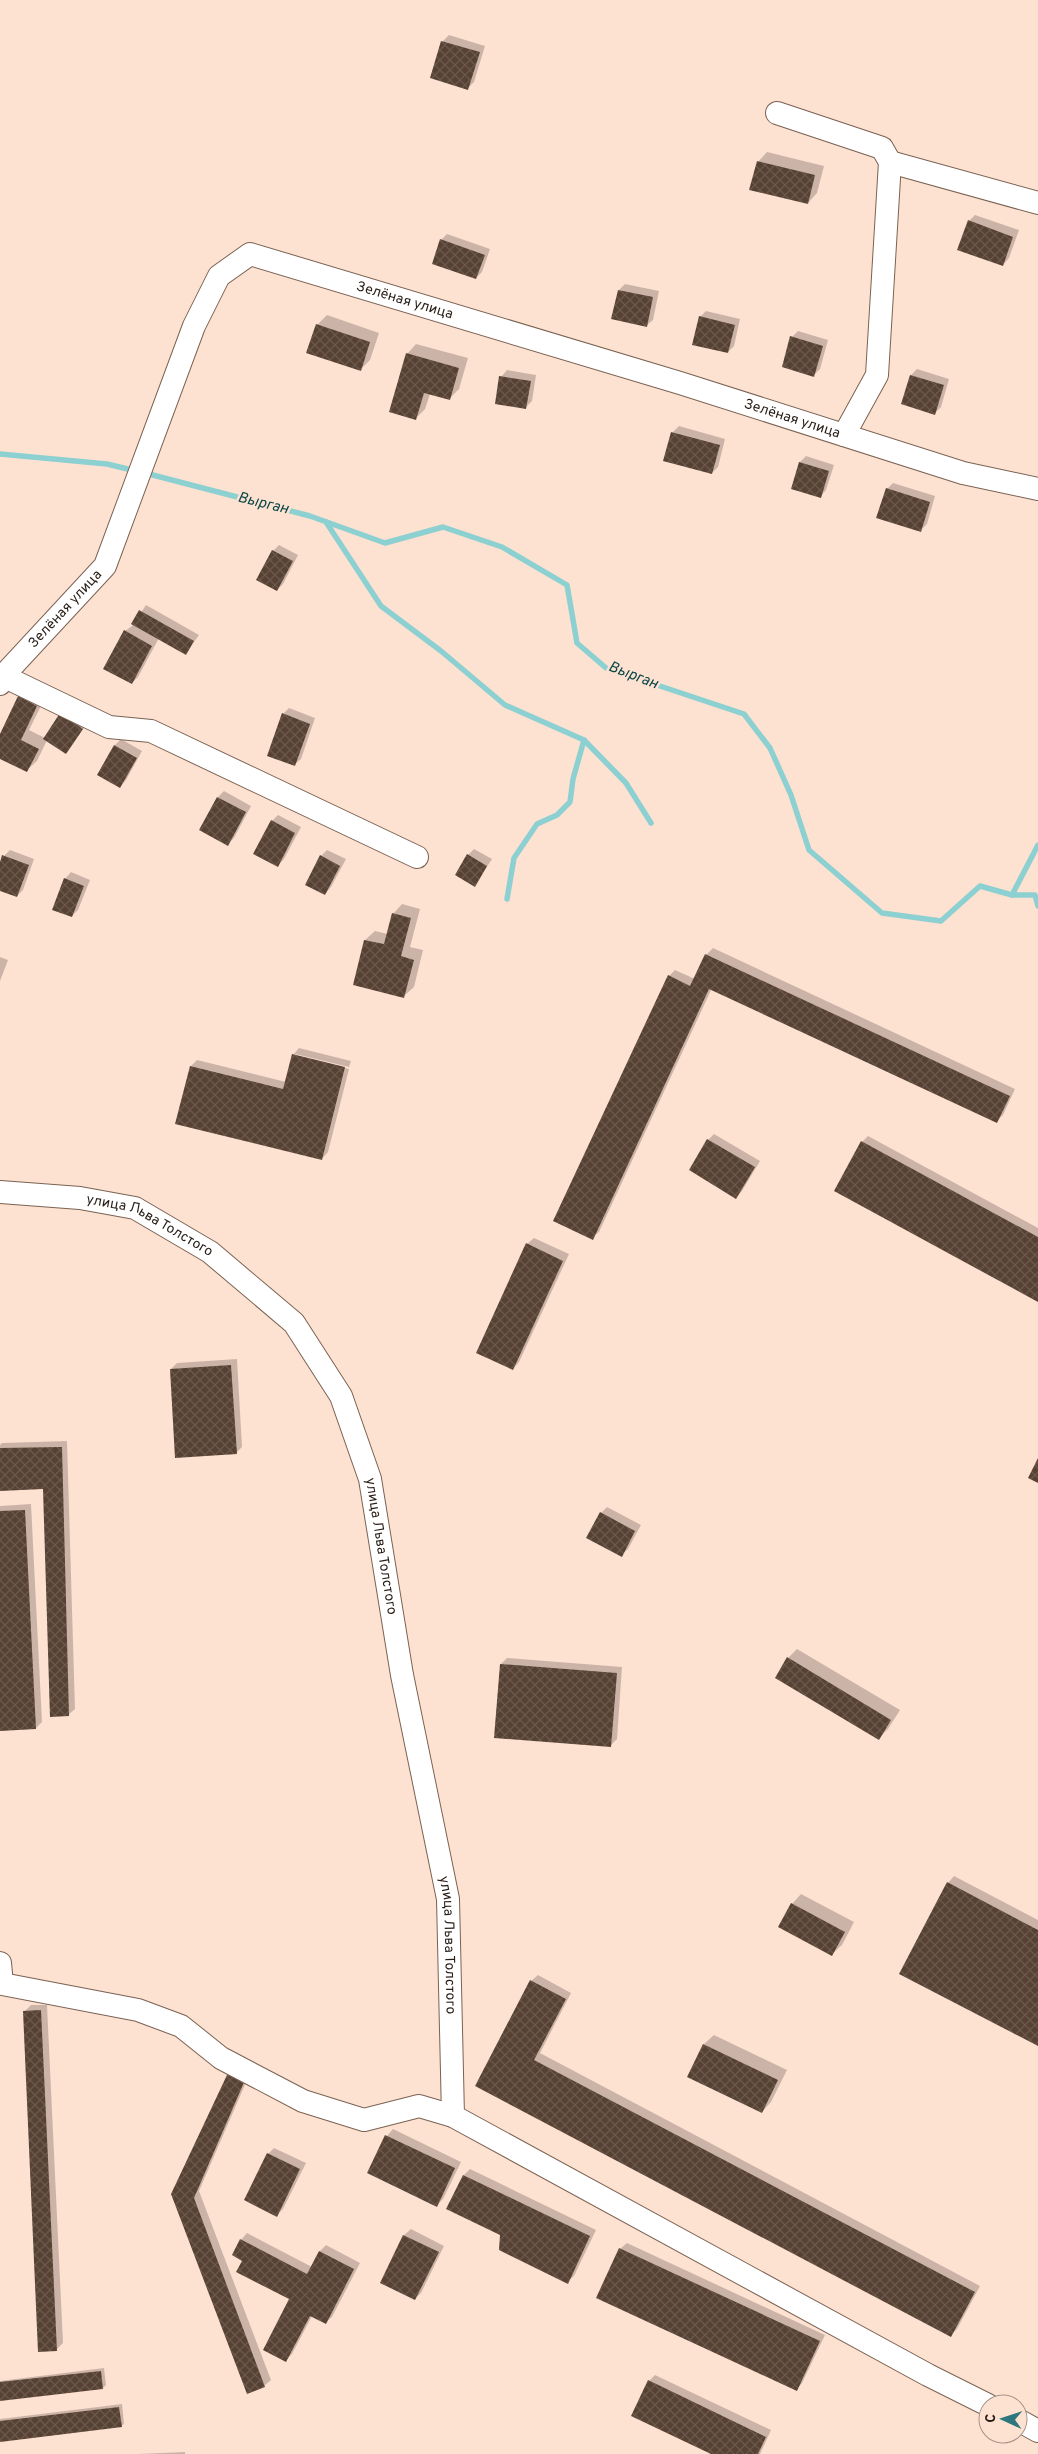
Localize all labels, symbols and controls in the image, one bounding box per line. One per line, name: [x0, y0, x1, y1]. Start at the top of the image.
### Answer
street label: Зелёная улица: [354, 278, 455, 323]
street label: Зелёная улица: [742, 395, 842, 442]
water label: Вырган: [236, 489, 291, 520]
street label: Зелёная улица: [25, 566, 105, 651]
water label: Вырган: [605, 658, 661, 694]
street label: улица Льва Толстого: [85, 1191, 216, 1261]
street label: улица Льва Толстого: [361, 1477, 401, 1616]
street label: улица Льва Толстого: [435, 1874, 459, 2015]
north arrow: [978, 2394, 1028, 2444]
text: С: [983, 2413, 1000, 2423]

